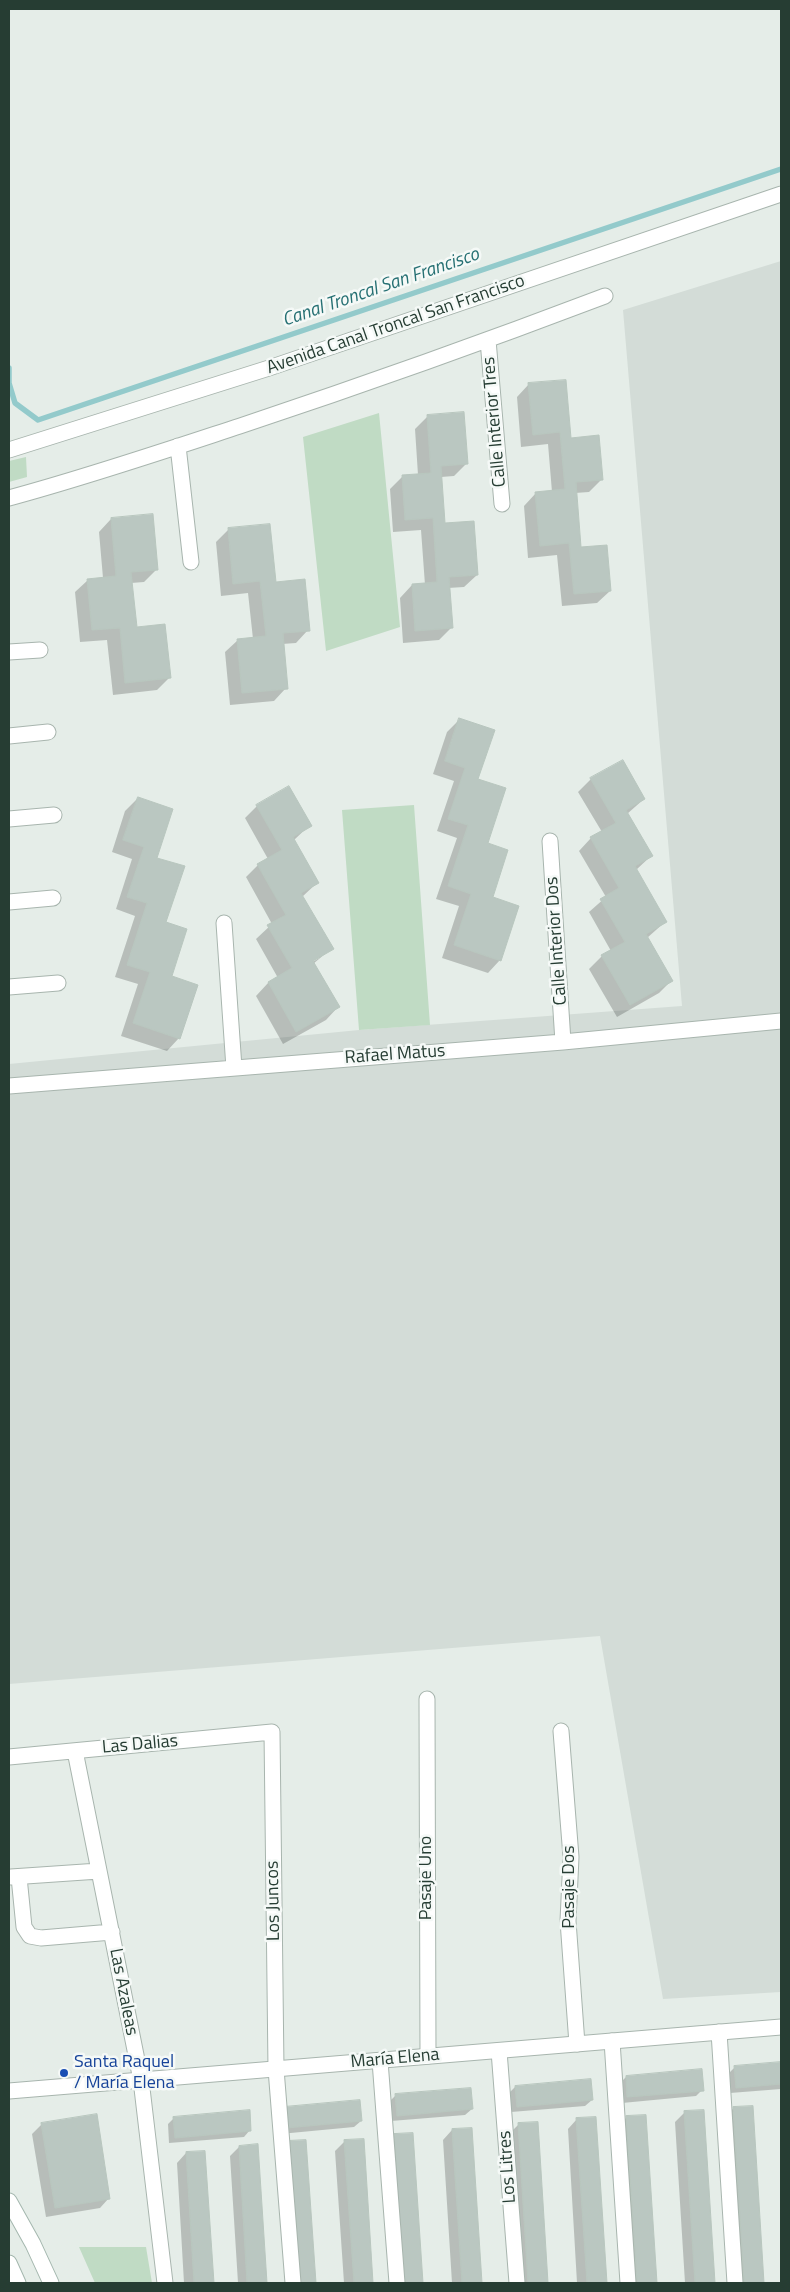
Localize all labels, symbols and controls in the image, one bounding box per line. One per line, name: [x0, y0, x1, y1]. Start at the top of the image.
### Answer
water label: Canal Troncal San Francisco: [280, 244, 482, 332]
street label: Avenida Canal Troncal San Francisco: [264, 271, 528, 379]
street label: Calle Interior Tres: [479, 356, 511, 488]
street label: Calle Interior Dos: [542, 876, 572, 1006]
street label: Rafael Matus: [344, 1041, 446, 1069]
street label: Las Dalias: [101, 1731, 179, 1759]
street label: Pasaje Uno: [416, 1836, 438, 1920]
street label: Pasaje Dos: [559, 1845, 581, 1929]
street label: Los Juncos: [263, 1861, 285, 1941]
street label: Las Azaleas: [104, 1946, 142, 2038]
street label: María Elena: [350, 2044, 440, 2074]
place label: Santa Raquel / María Elena: [74, 2052, 175, 2094]
marker: Santa Raquel / María Elena: [58, 2067, 70, 2079]
street label: Los Litres: [495, 2130, 521, 2204]

